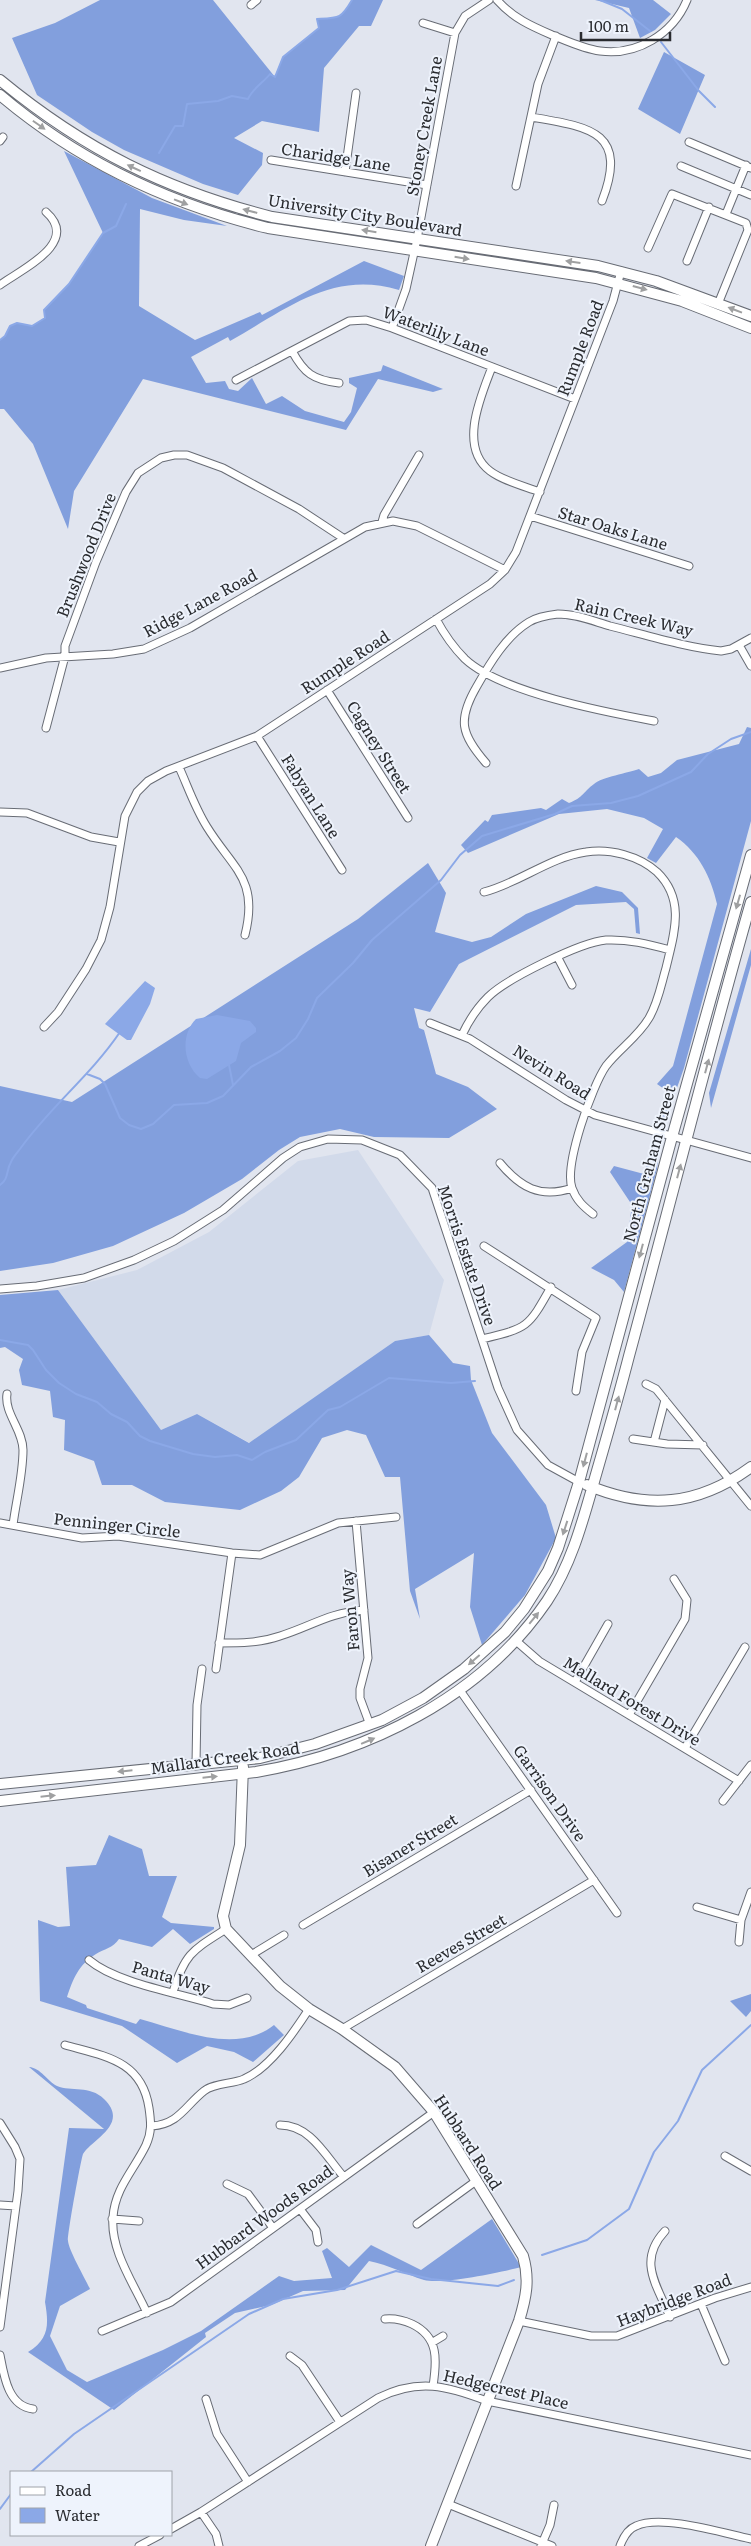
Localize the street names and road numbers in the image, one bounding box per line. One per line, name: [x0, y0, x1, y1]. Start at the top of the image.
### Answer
street label: Stoney Creek Lane: [399, 54, 447, 198]
street label: Charidge Lane: [280, 136, 393, 176]
street label: University City Boulevard: [266, 187, 464, 241]
street label: Rumple Road: [550, 296, 609, 399]
street label: Waterlily Lane: [380, 299, 493, 361]
street label: Brushwood Drive: [49, 489, 121, 621]
street label: Star Oaks Lane: [556, 499, 671, 555]
street label: Ridge Lane Road: [138, 562, 261, 642]
street label: Rain Creek Way: [572, 591, 697, 642]
street label: Rumple Road: [295, 623, 394, 699]
street label: Cagney Street: [342, 695, 418, 798]
street label: Fabyan Lane: [276, 749, 347, 842]
street label: Nevin Road: [509, 1038, 596, 1105]
street label: North Graham Street: [616, 1082, 681, 1245]
street label: Morris Estate Drive: [433, 1181, 503, 1328]
street label: Penninger Circle: [52, 1505, 182, 1543]
street label: Faron Way: [333, 1567, 365, 1652]
street label: Mallard Forest Drive: [559, 1650, 706, 1751]
street label: Mallard Creek Road: [149, 1735, 301, 1779]
street label: Garrison Drive: [509, 1739, 593, 1846]
street label: Bisaner Street: [358, 1806, 462, 1882]
street label: Reeves Street: [411, 1906, 511, 1978]
street label: Panta Way: [129, 1953, 214, 1999]
street label: Hubbard Road: [429, 2089, 509, 2194]
street label: Hubbard Woods Road: [190, 2158, 337, 2274]
street label: Haybridge Road: [613, 2266, 735, 2332]
street label: Hedgecrest Place: [441, 2362, 571, 2414]

